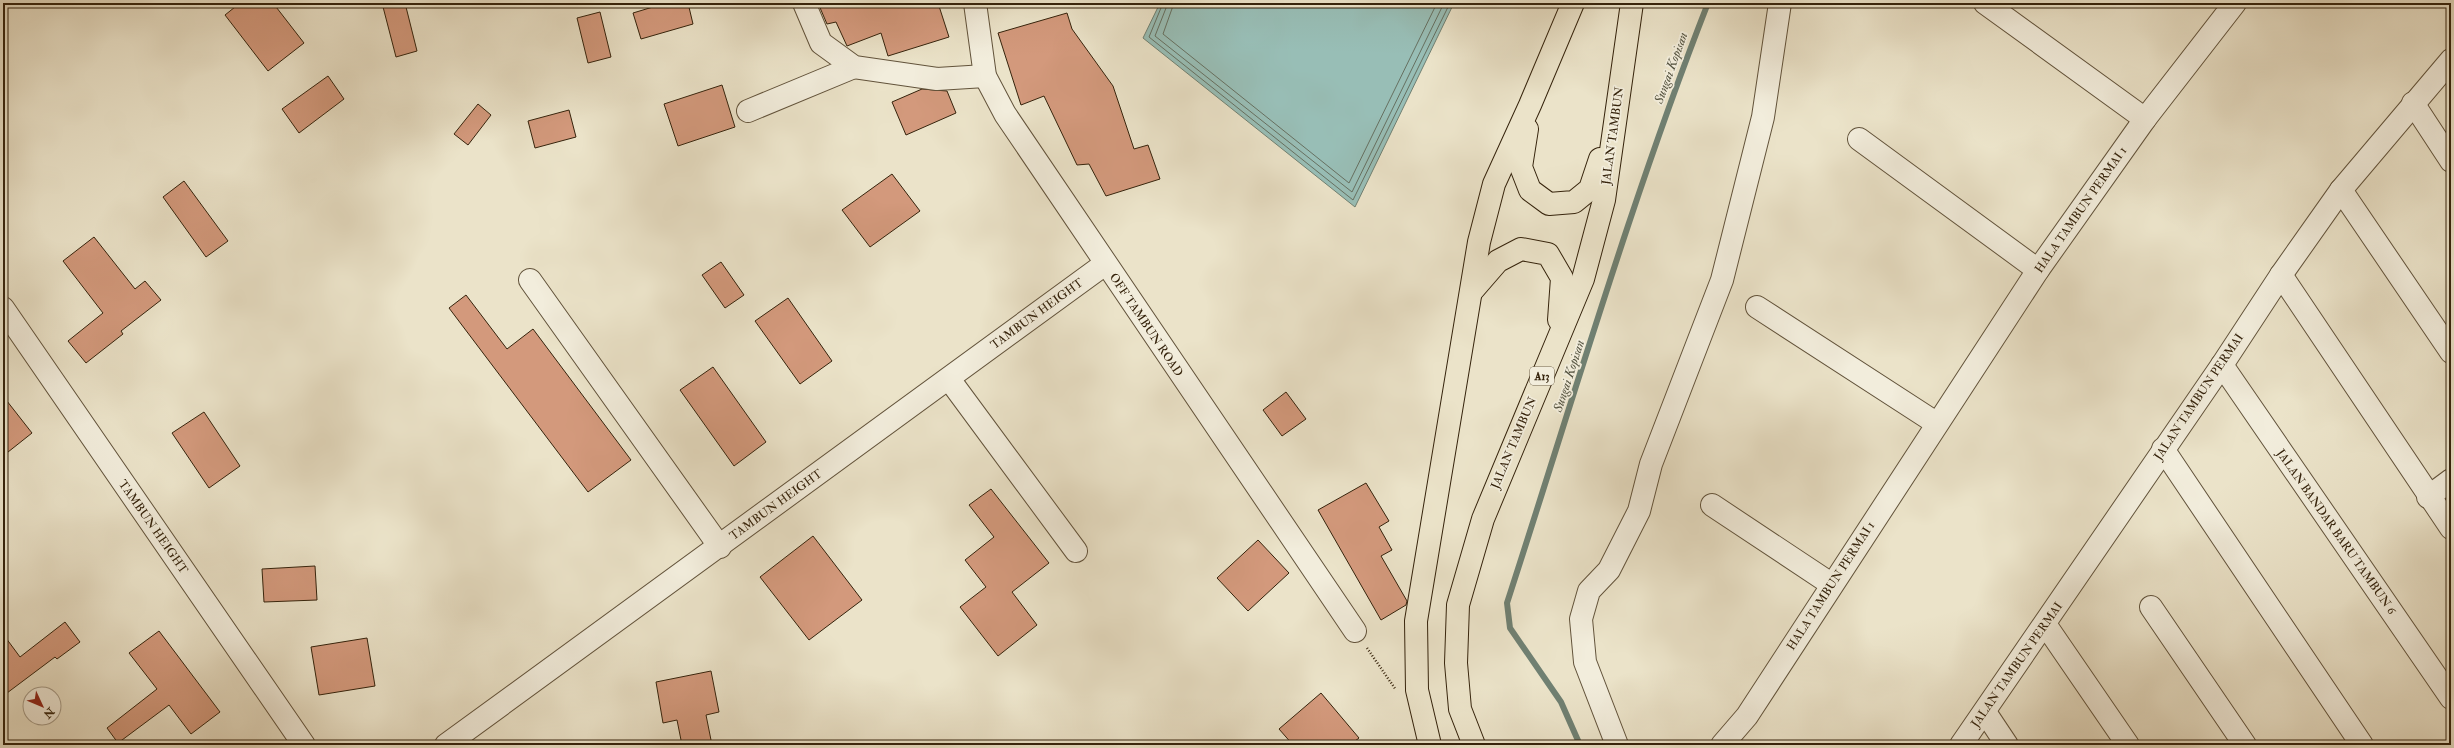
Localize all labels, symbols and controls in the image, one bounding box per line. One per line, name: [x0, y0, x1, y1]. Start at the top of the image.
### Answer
water label: Sungai Kopisan: [1650, 30, 1691, 107]
street label: JALAN TAMBUN: [1599, 86, 1627, 187]
street label: HALA TAMBUN PERMAI 1: [2032, 144, 2130, 276]
street label: OFF TAMBUN ROAD: [1106, 270, 1186, 380]
street label: TAMBUN HEIGHT: [988, 275, 1086, 353]
street label: JALAN TAMBUN PERMAI: [2150, 331, 2247, 464]
water label: Sungai Kopisan: [1550, 338, 1588, 415]
road number: A13: [1530, 367, 1554, 385]
street label: JALAN TAMBUN: [1487, 394, 1540, 492]
street label: JALAN BANDAR BARU TAMBUN 6: [2272, 446, 2400, 618]
street label: TAMBUN HEIGHT: [727, 466, 825, 544]
street label: TAMBUN HEIGHT: [115, 477, 191, 577]
street label: HALA TAMBUN PERMAI 1: [1784, 519, 1878, 653]
street label: JALAN TAMBUN PERMAI: [1967, 599, 2066, 731]
north arrow: [22, 686, 62, 726]
text: N: [40, 704, 58, 721]

